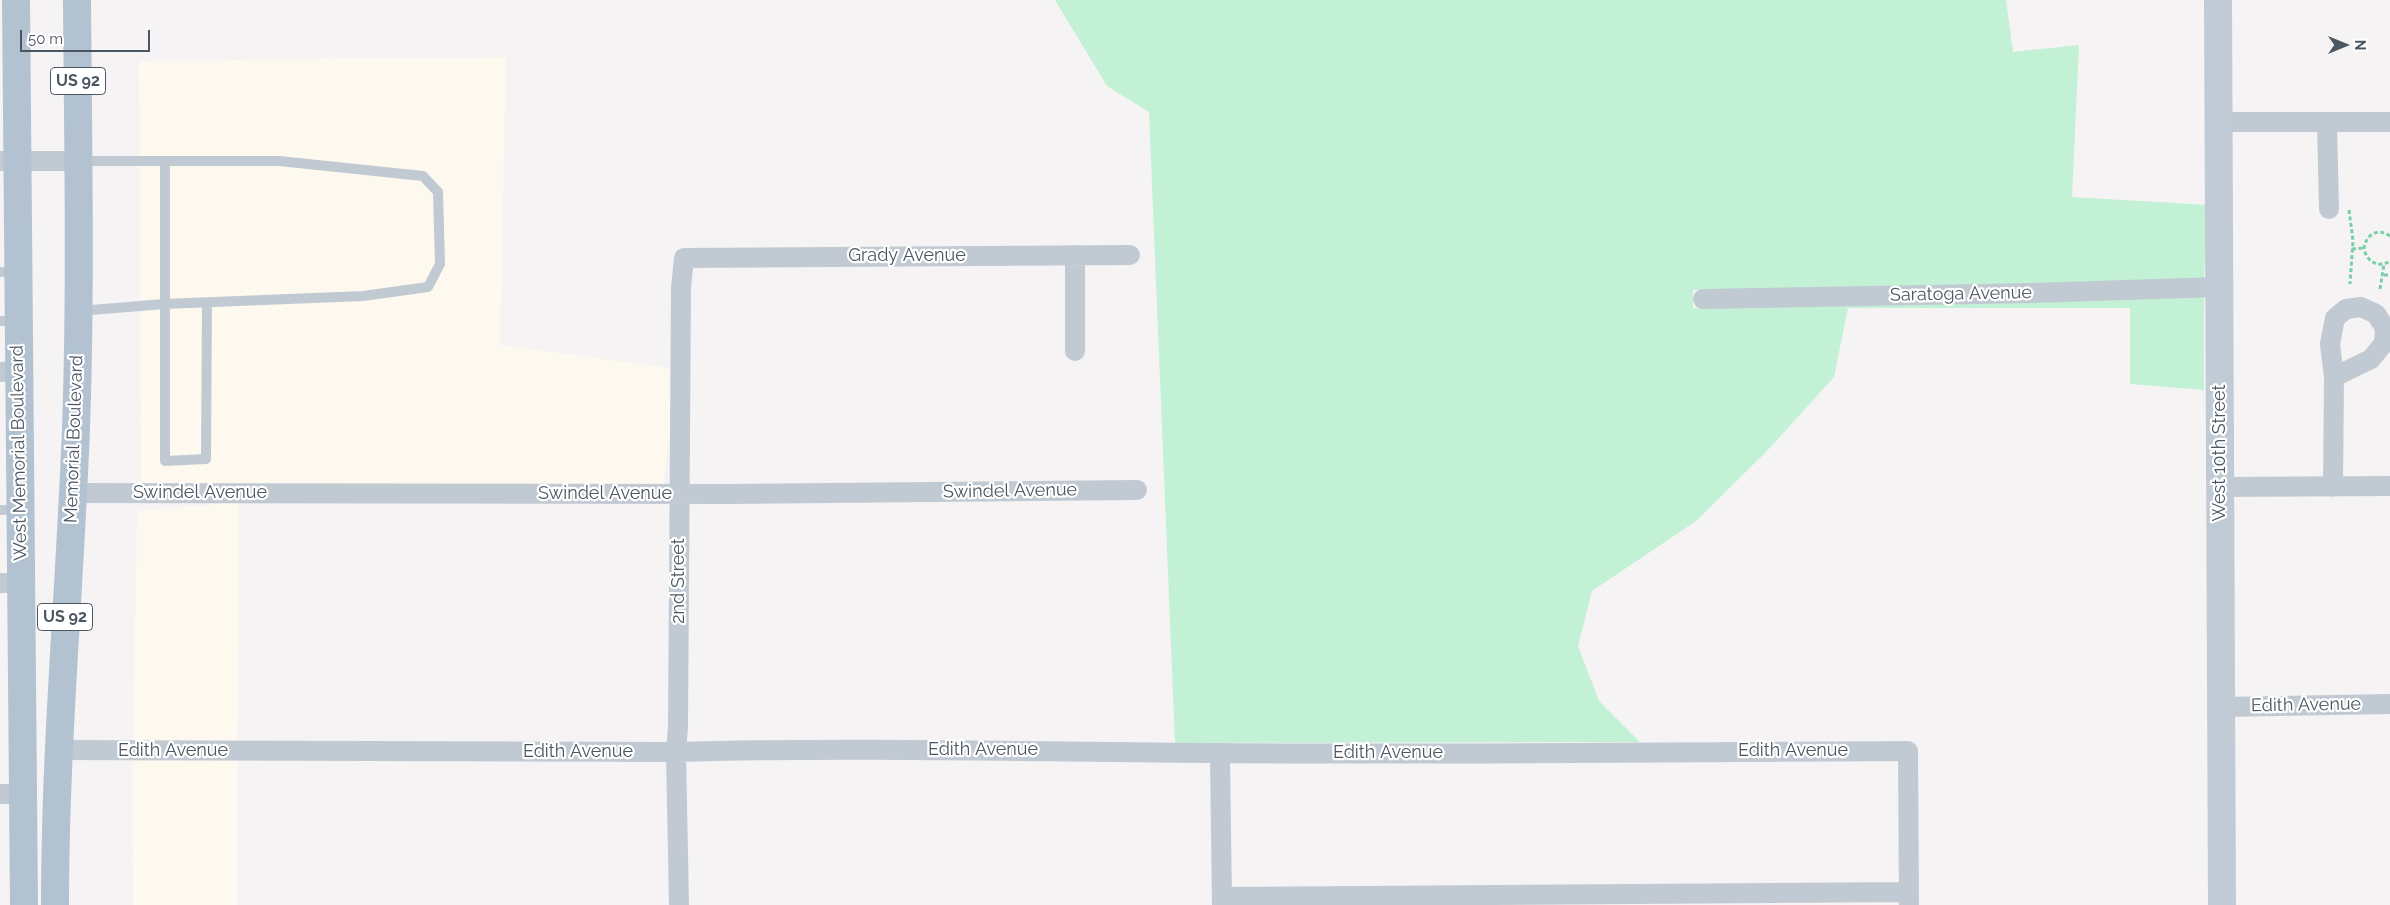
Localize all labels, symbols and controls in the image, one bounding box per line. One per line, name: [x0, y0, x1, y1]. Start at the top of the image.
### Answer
scale bar: [22, 20, 152, 52]
north arrow: [2320, 20, 2370, 70]
text: 50 m: [28, 30, 63, 48]
text: N: [2352, 40, 2368, 50]
road number: US 92: [50, 68, 106, 94]
street label: Grady Avenue: [848, 245, 966, 267]
street label: Saratoga Avenue: [1890, 282, 2032, 306]
street label: West Memorial Boulevard: [6, 345, 32, 561]
street label: Memorial Boulevard: [60, 355, 88, 523]
street label: West 10th Street: [2209, 384, 2231, 522]
street label: Swindel Avenue: [943, 479, 1077, 503]
street label: Swindel Avenue: [133, 482, 267, 504]
street label: Swindel Avenue: [538, 483, 672, 505]
street label: 2nd Street: [668, 538, 690, 624]
road number: US 92: [38, 604, 92, 630]
street label: Edith Avenue: [2251, 693, 2361, 717]
street label: Edith Avenue: [928, 739, 1038, 761]
street label: Edith Avenue: [118, 740, 228, 762]
street label: Edith Avenue: [1738, 740, 1848, 762]
street label: Edith Avenue: [523, 741, 633, 763]
street label: Edith Avenue: [1333, 742, 1443, 764]

